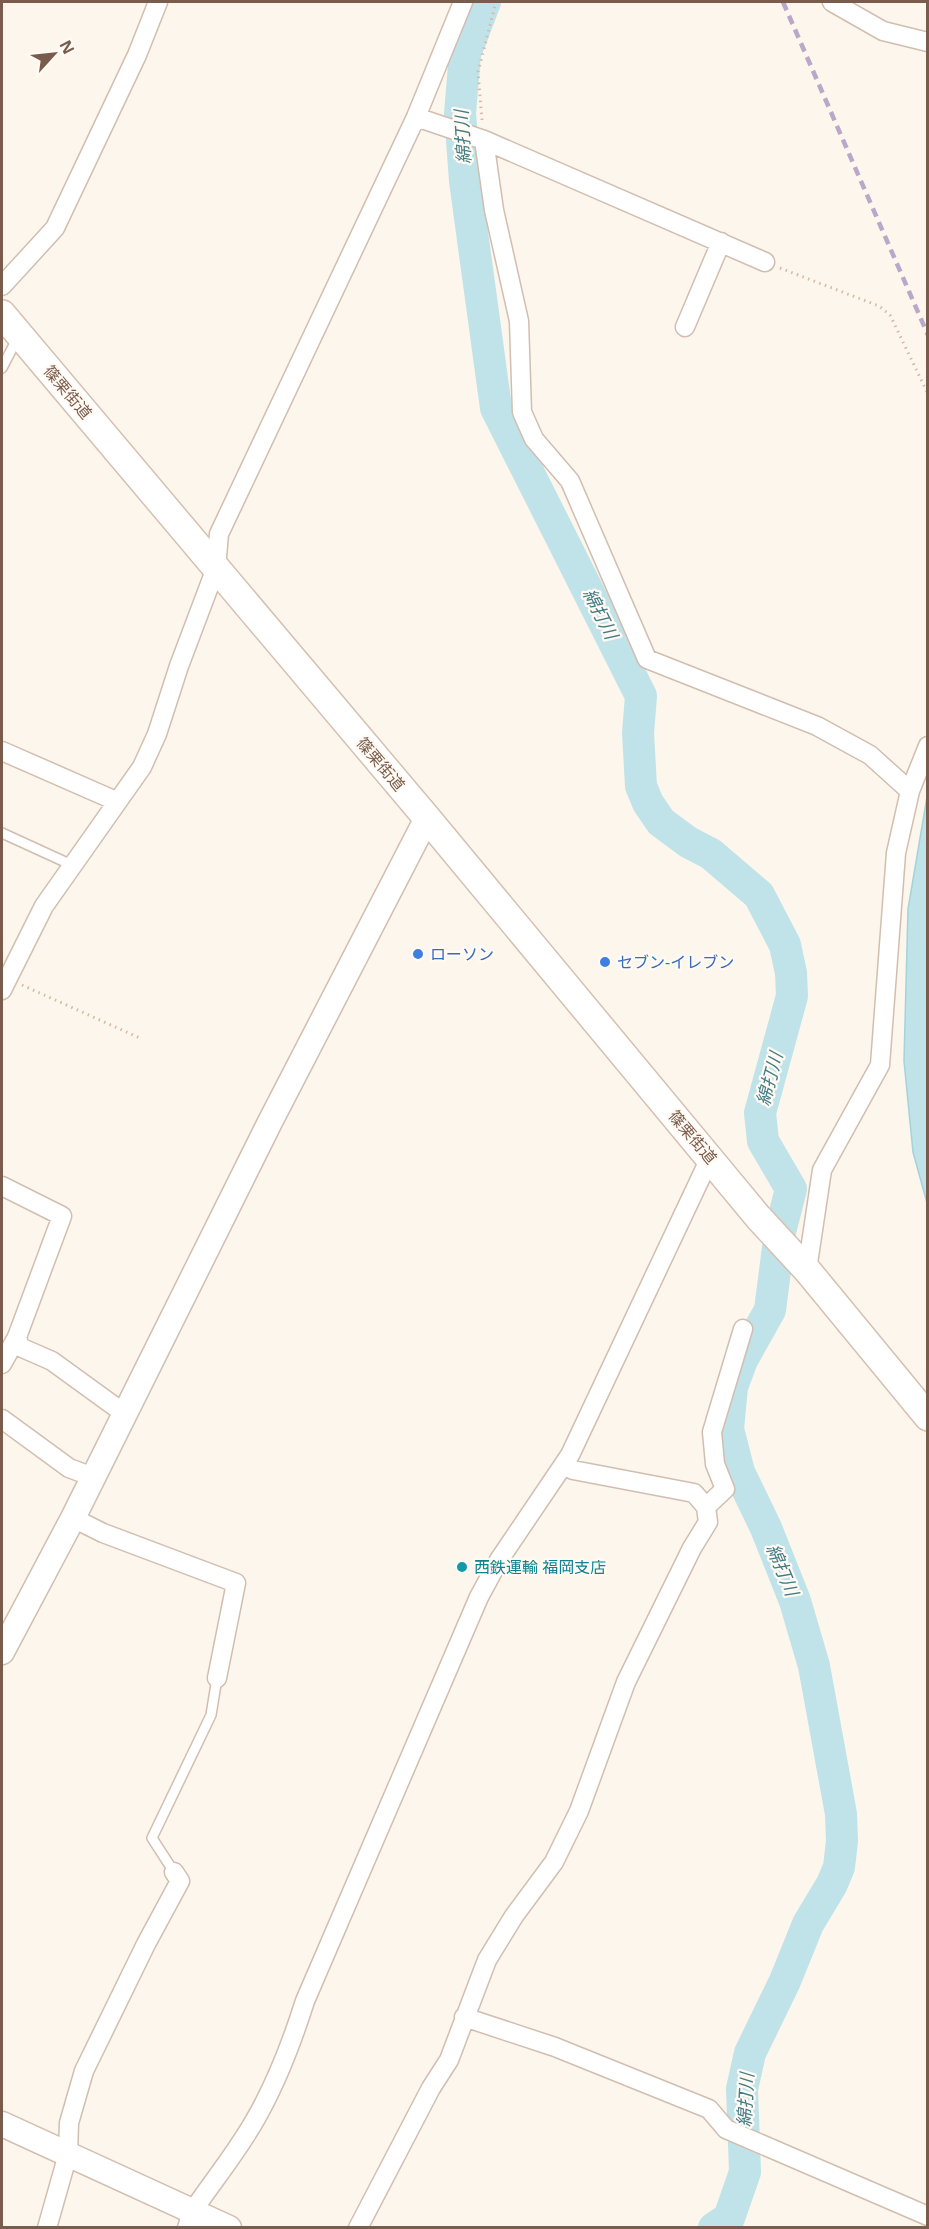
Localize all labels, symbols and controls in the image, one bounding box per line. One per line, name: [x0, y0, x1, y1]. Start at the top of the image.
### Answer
north arrow: [24, 24, 84, 84]
text: N: [55, 36, 80, 58]
water label: 綿打川: [449, 107, 475, 165]
street label: 篠栗街道: [39, 360, 97, 424]
water label: 綿打川: [578, 584, 625, 645]
street label: 篠栗街道: [352, 732, 410, 796]
place label: ローソン: [430, 943, 494, 965]
marker: ローソン: [411, 947, 425, 961]
place label: セブン-イレブン: [617, 951, 734, 973]
marker: セブン-イレブン: [598, 955, 612, 969]
water label: 綿打川: [750, 1048, 788, 1108]
street label: 篠栗街道: [664, 1105, 722, 1169]
water label: 綿打川: [761, 1540, 805, 1601]
place label: 西鉄運輸 福岡支店: [474, 1556, 606, 1578]
marker: 西鉄運輸 福岡支店: [455, 1560, 469, 1574]
water label: 綿打川: [732, 2070, 759, 2128]

